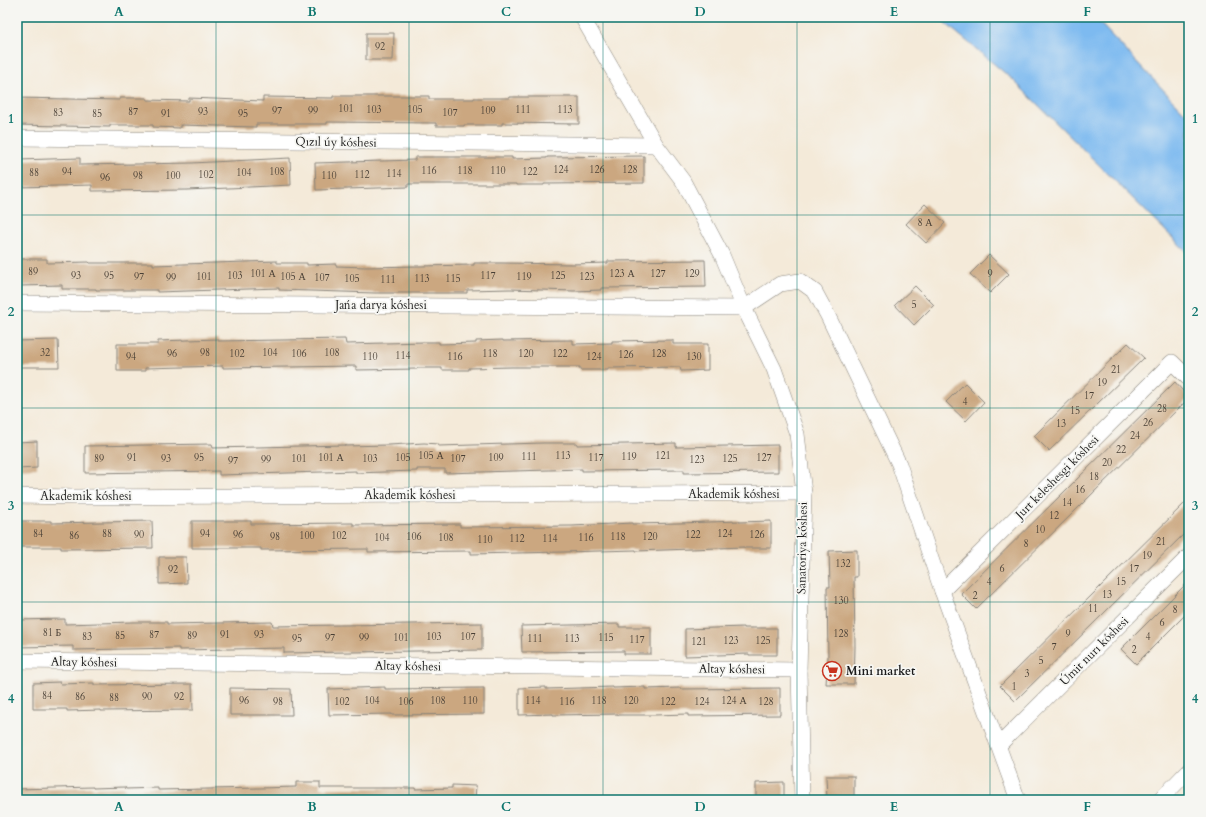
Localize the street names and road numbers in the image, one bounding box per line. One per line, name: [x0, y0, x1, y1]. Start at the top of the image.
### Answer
street label: Qızıl úy kóshesi: [295, 133, 377, 151]
street label: Jańa darya kóshesi: [333, 297, 427, 313]
street label: Jurt keleshesgi kóshesi: [1010, 431, 1103, 524]
street label: Akademik kóshesi: [688, 486, 780, 502]
street label: Akademik kóshesi: [364, 487, 456, 503]
street label: Akademik kóshesi: [40, 488, 132, 504]
street label: Sanatoriya kóshesi: [793, 501, 811, 594]
street label: Úmit nurı kóshesi: [1055, 612, 1132, 689]
street label: Altay kóshesi: [51, 653, 118, 671]
street label: Altay kóshesi: [375, 657, 442, 675]
street label: Altay kóshesi: [699, 660, 766, 678]

